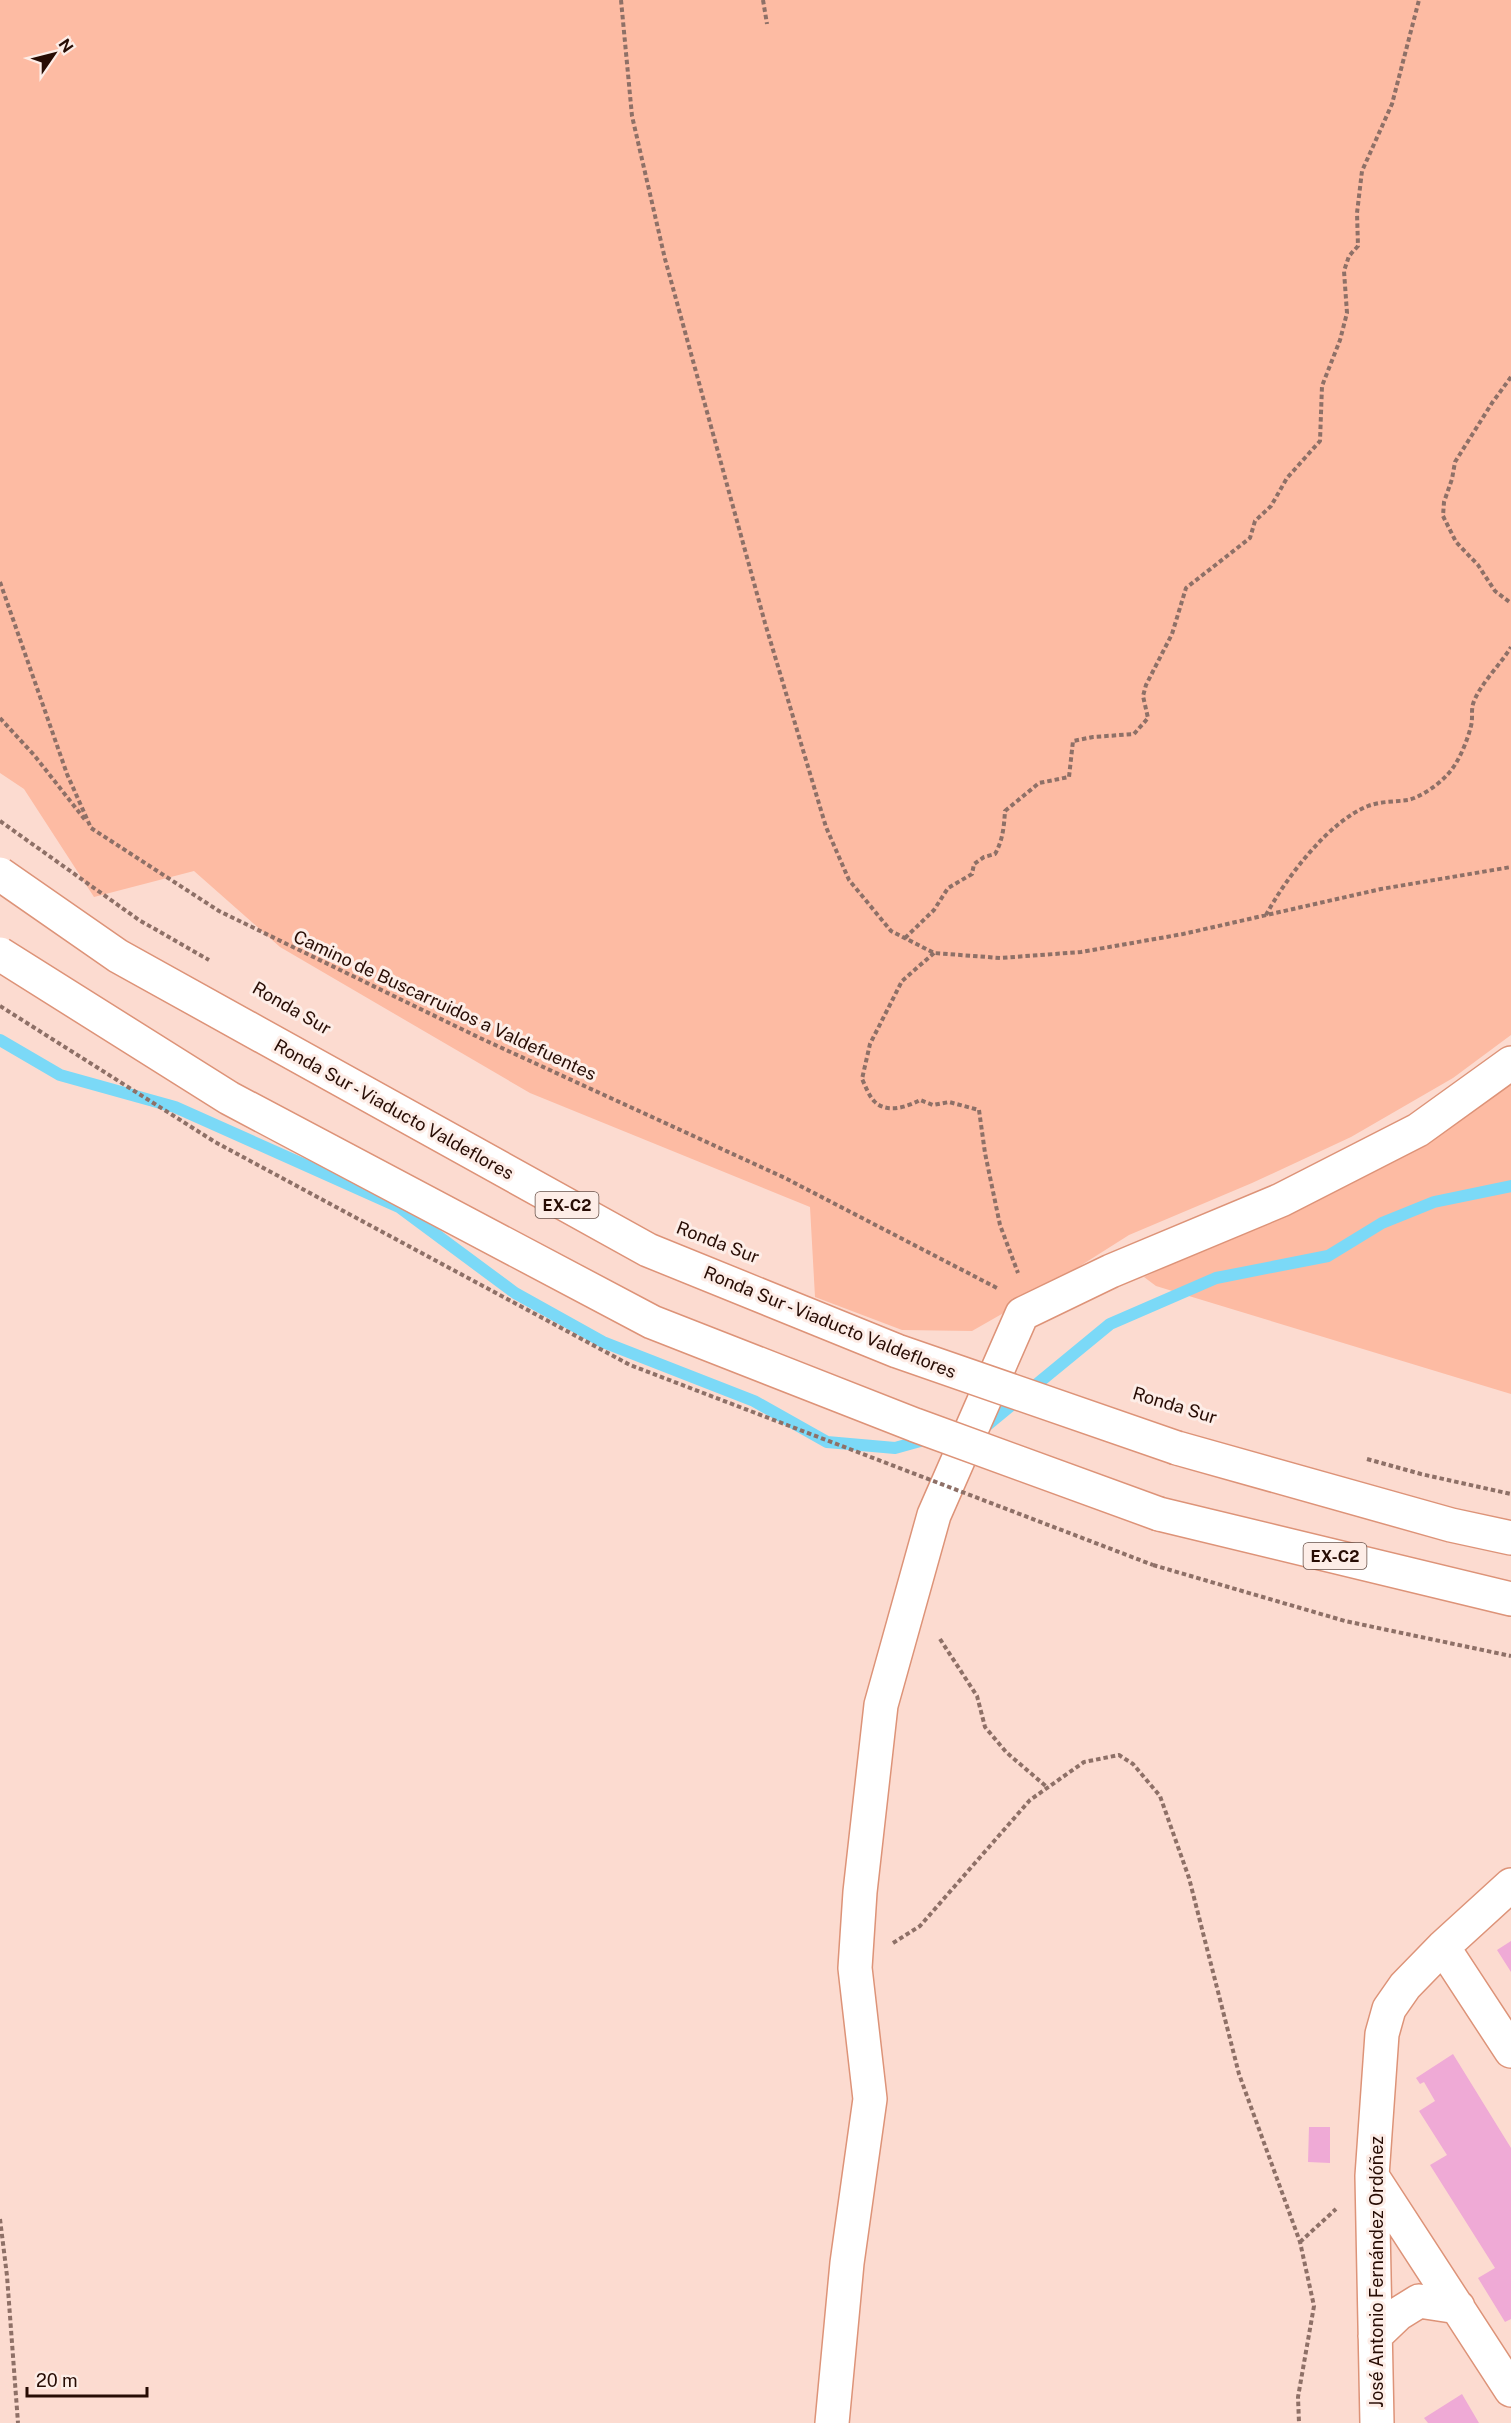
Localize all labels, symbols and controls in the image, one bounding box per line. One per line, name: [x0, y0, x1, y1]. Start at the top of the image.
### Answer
north arrow: [24, 24, 84, 84]
text: N: [55, 35, 77, 56]
street label: Camino de Buscarruidos a Valdefuentes: [290, 925, 600, 1085]
street label: Ronda Sur: [249, 977, 335, 1039]
street label: Ronda Sur - Viaducto Valdeflores: [271, 1034, 517, 1184]
road number: EX-C2: [536, 1192, 598, 1218]
street label: Ronda Sur: [674, 1217, 762, 1267]
street label: Ronda Sur - Viaducto Valdeflores: [701, 1262, 959, 1382]
street label: Ronda Sur: [1130, 1382, 1220, 1428]
road number: EX-C2: [1304, 1543, 1366, 1569]
street label: José Antonio Fernández Ordóñez: [1366, 2136, 1387, 2408]
scale bar: [27, 2360, 147, 2398]
text: 20 m: [36, 2370, 78, 2391]

